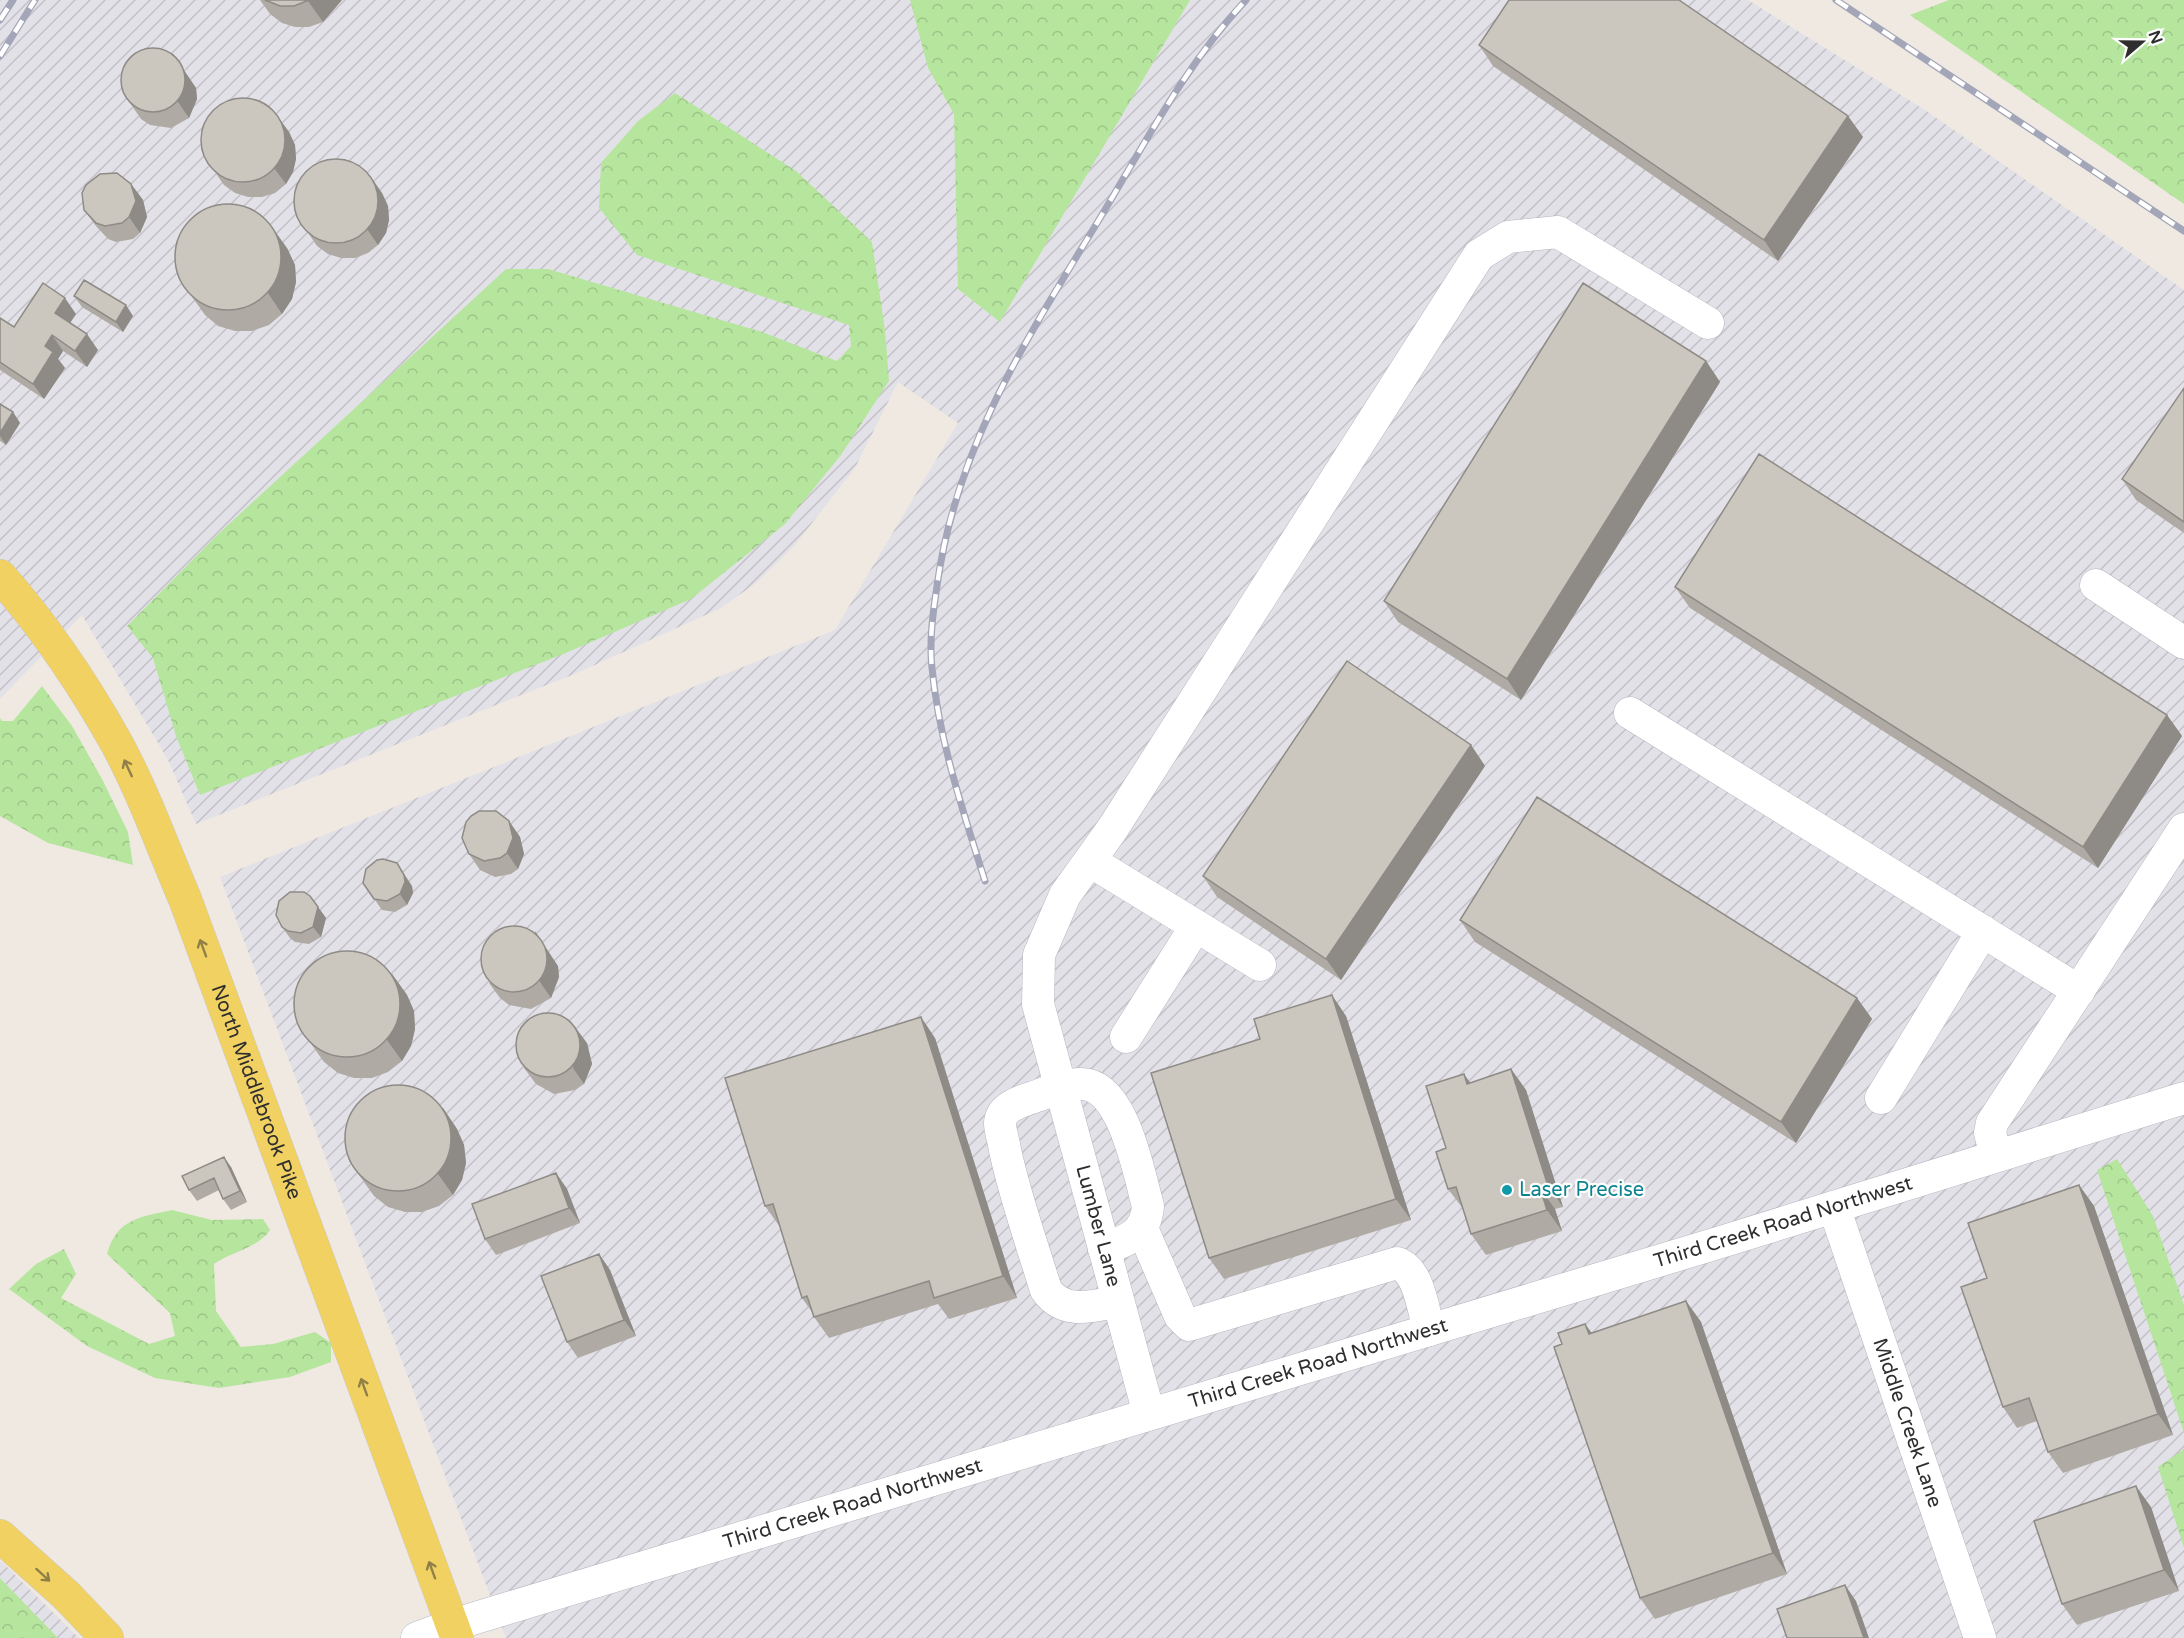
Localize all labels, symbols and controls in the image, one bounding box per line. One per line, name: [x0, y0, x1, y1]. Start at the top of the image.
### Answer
north arrow: [2112, 12, 2172, 72]
text: N: [2144, 28, 2167, 47]
one-way arrow: [122, 760, 133, 778]
one-way arrow: [196, 939, 207, 958]
street label: North Middlebrook Pike: [206, 981, 306, 1203]
street label: Lumber Lane: [1070, 1162, 1126, 1290]
street label: Third Creek Road Northwest: [1651, 1171, 1916, 1274]
place label: Laser Precise: [1519, 1178, 1644, 1202]
marker: Laser Precise: [1500, 1183, 1514, 1197]
street label: Third Creek Road Northwest: [1186, 1313, 1451, 1414]
street label: Middle Creek Lane: [1867, 1335, 1947, 1511]
one-way arrow: [358, 1378, 369, 1397]
street label: Third Creek Road Northwest: [720, 1454, 986, 1554]
one-way arrow: [425, 1561, 436, 1580]
one-way arrow: [36, 1568, 51, 1582]

